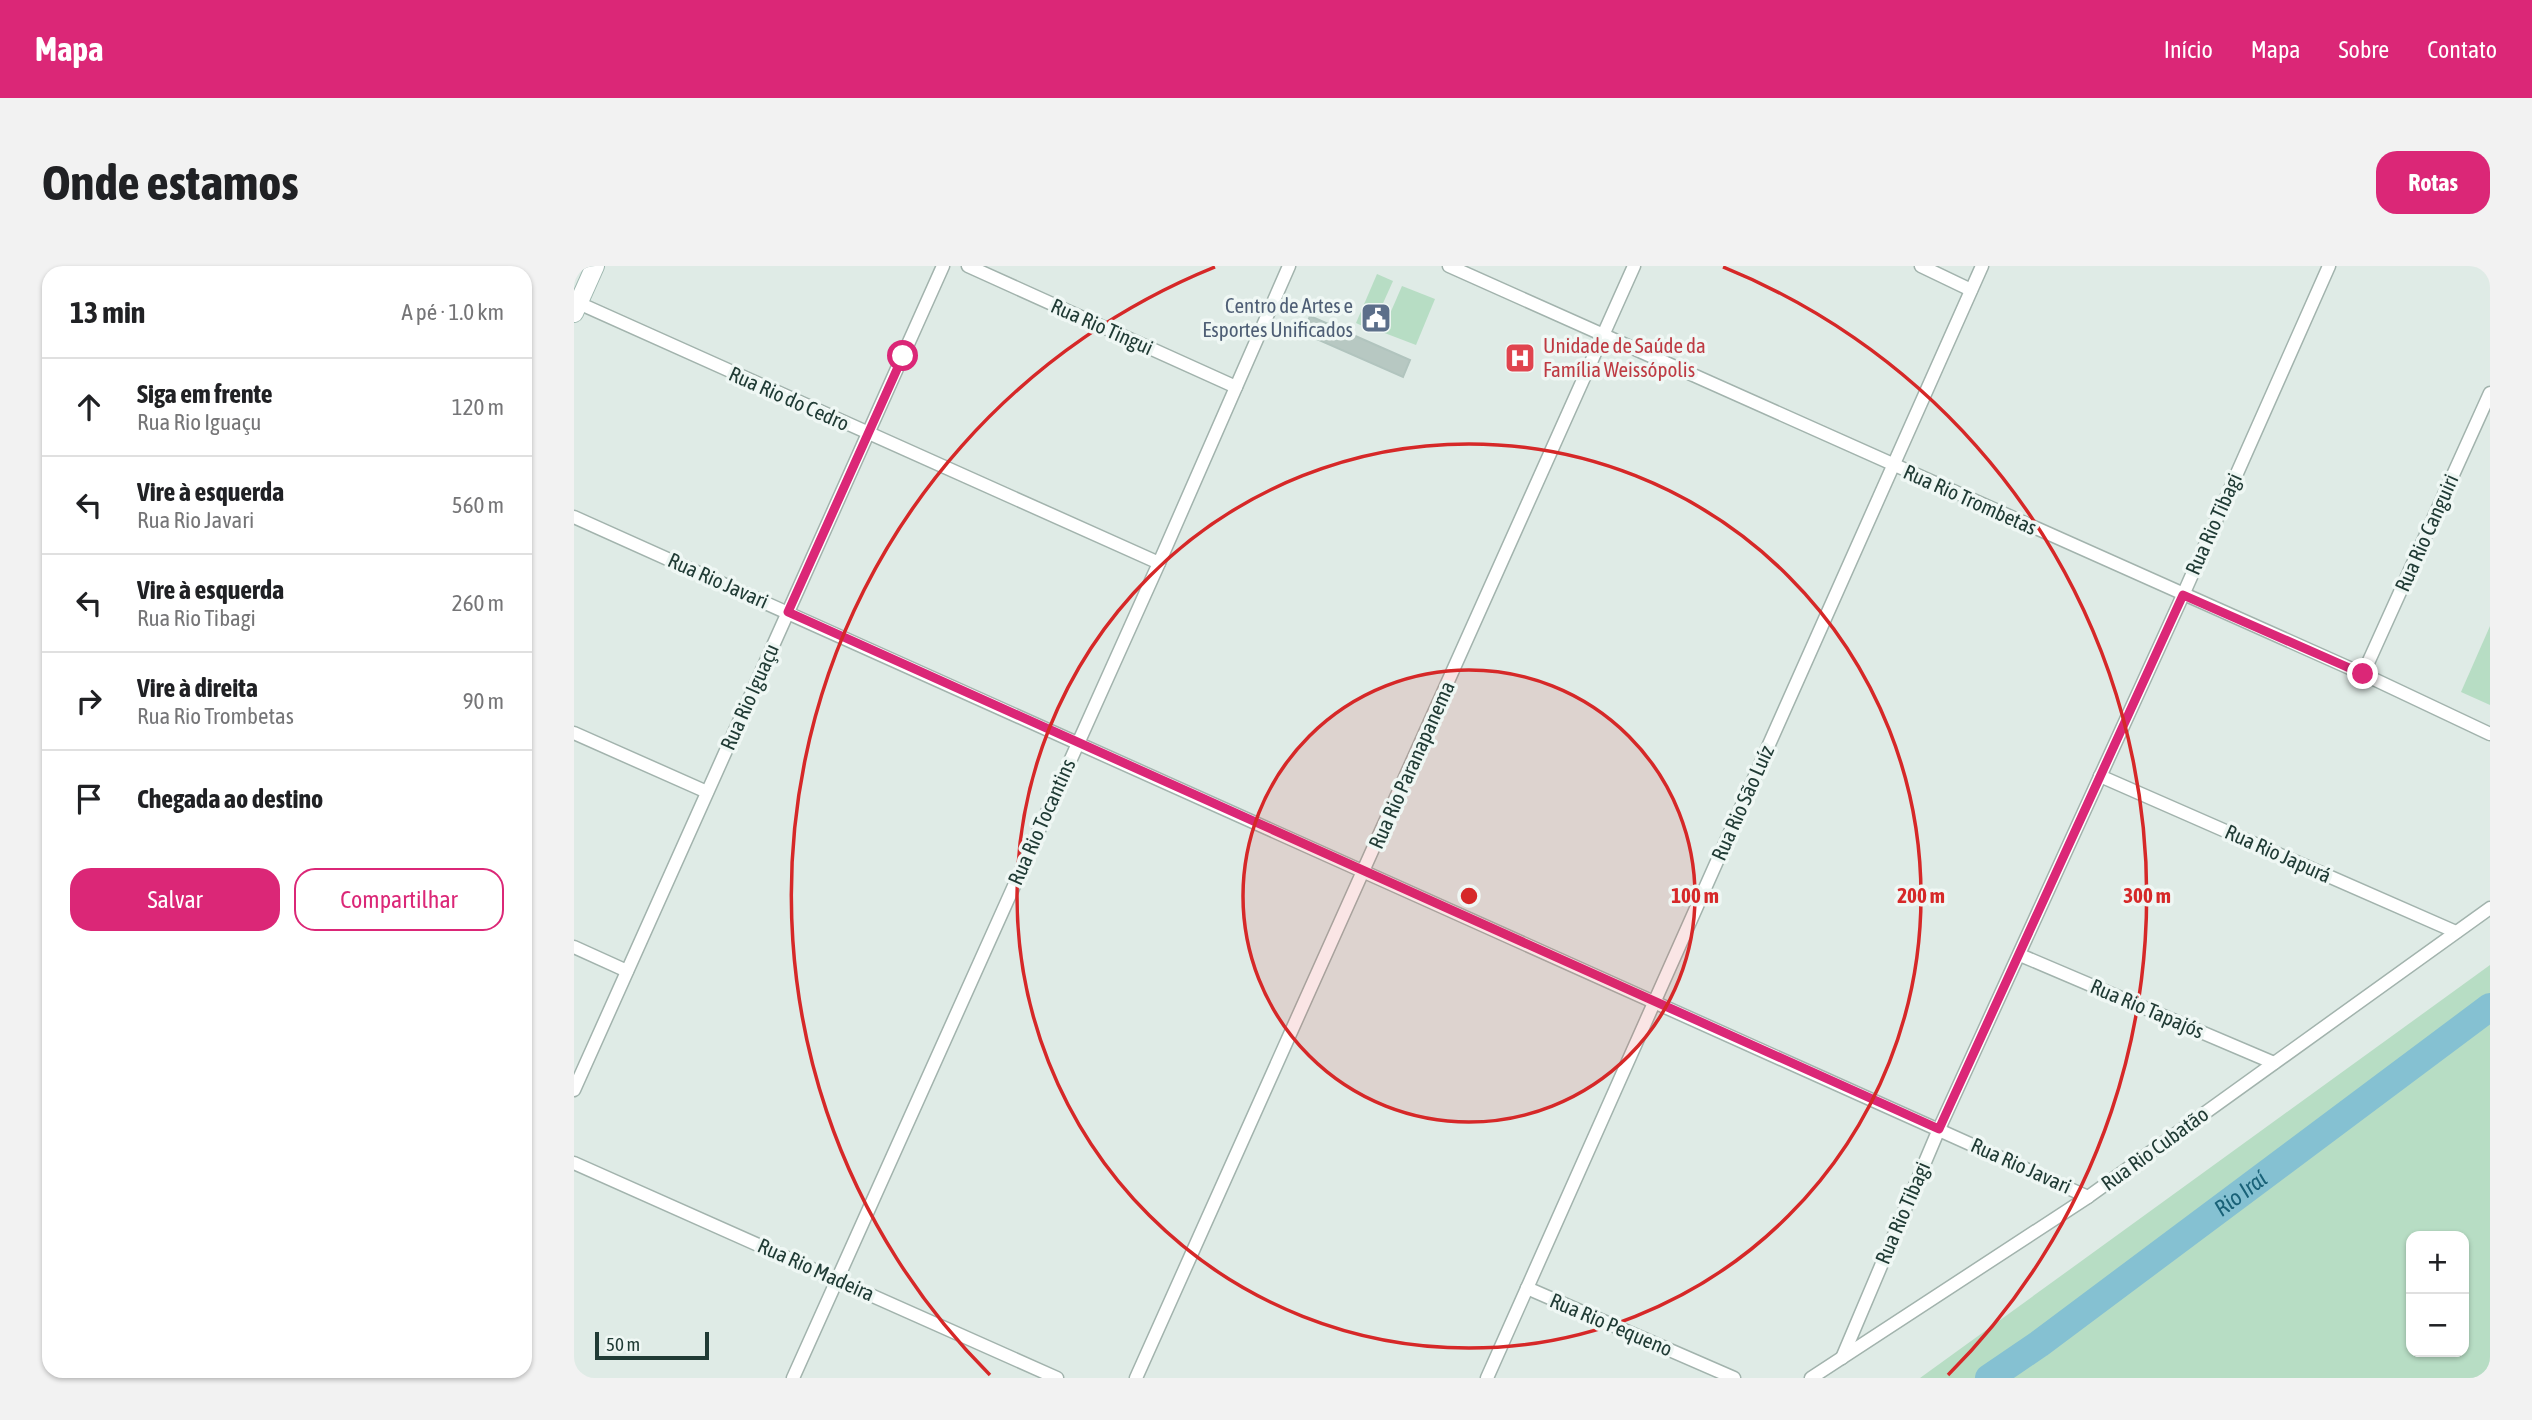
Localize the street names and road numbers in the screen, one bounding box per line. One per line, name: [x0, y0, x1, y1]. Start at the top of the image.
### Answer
street label: Rua Rio Tingui: [1048, 293, 1157, 359]
street label: Rua Rio do Cedro: [726, 361, 853, 435]
street label: Rua Rio Trombetas: [1900, 459, 2041, 539]
street label: Rua Rio Tibagi: [2180, 469, 2246, 578]
street label: Rua Rio Canguiri: [2390, 470, 2463, 595]
street label: Rua Rio Javari: [665, 547, 772, 613]
street label: Rua Rio Iguaçu: [715, 640, 783, 753]
street label: Rua Rio Paranapanema: [1363, 677, 1459, 852]
street label: Rua Rio São Luíz: [1706, 741, 1778, 864]
street label: Rua Rio Tocantins: [1003, 755, 1080, 888]
street label: Rua Rio Japurá: [2222, 819, 2335, 887]
street label: Rua Rio Tapajós: [2087, 973, 2208, 1043]
street label: Rua Rio Cubatão: [2096, 1101, 2213, 1195]
street label: Rua Rio Javari: [1968, 1132, 2075, 1198]
street label: Rua Rio Tibagi: [1870, 1158, 1934, 1267]
street label: Rua Rio Madeira: [754, 1233, 878, 1305]
street label: Rua Rio Pequeno: [1547, 1288, 1676, 1361]

